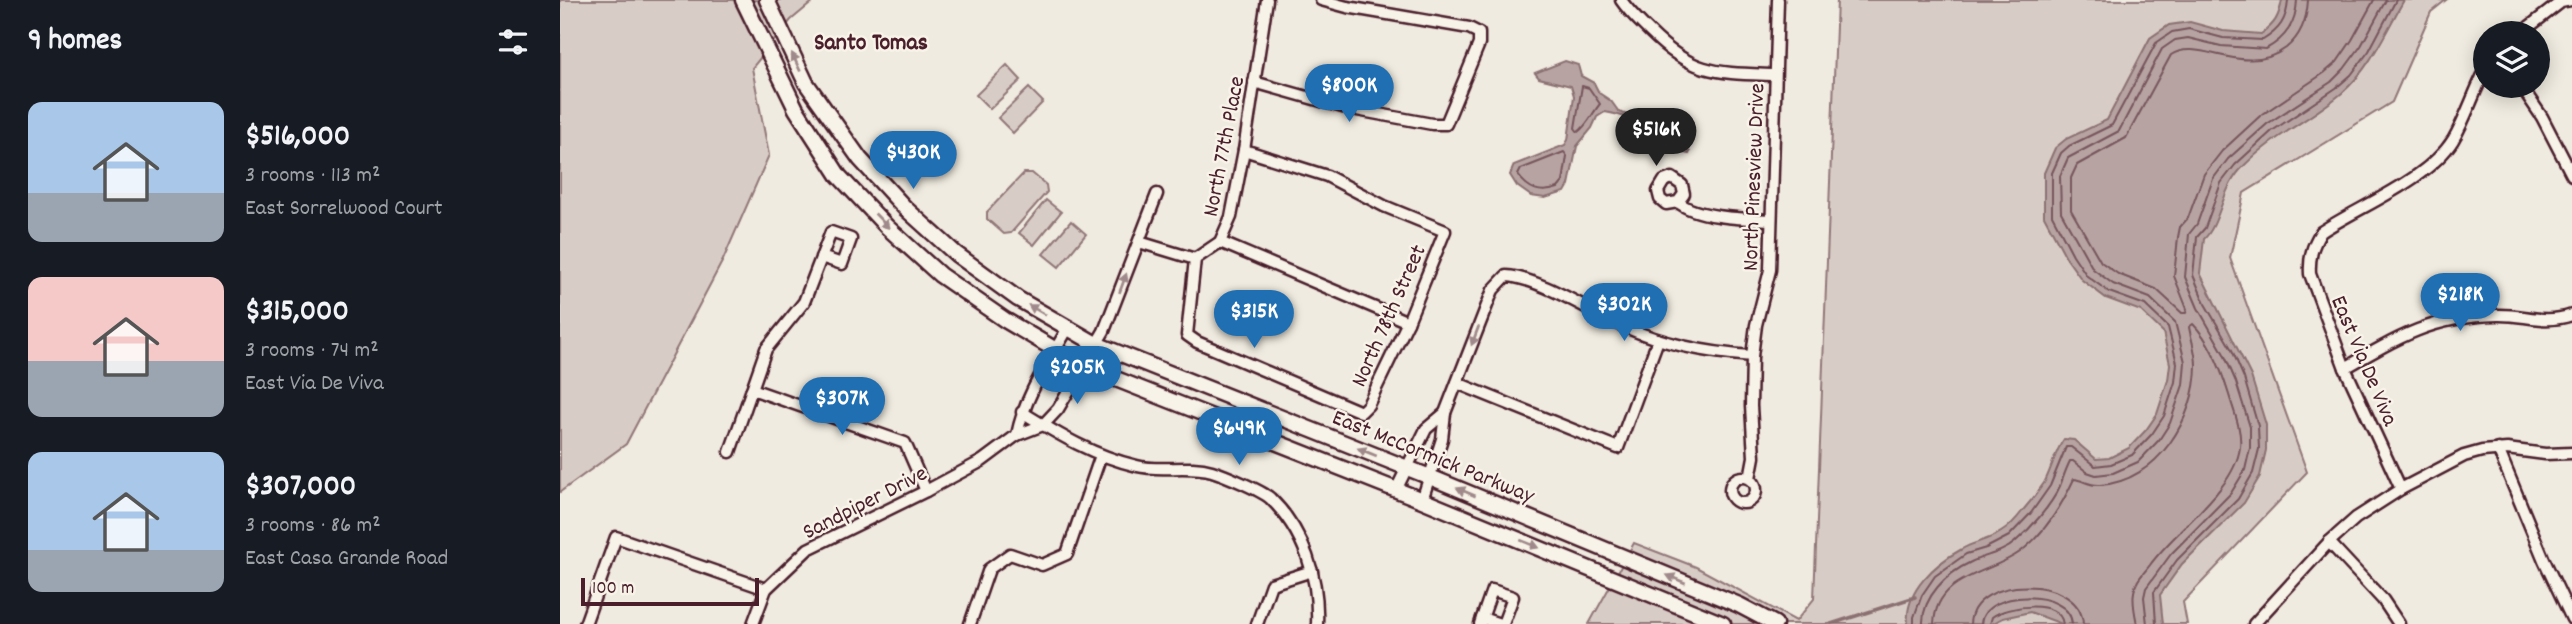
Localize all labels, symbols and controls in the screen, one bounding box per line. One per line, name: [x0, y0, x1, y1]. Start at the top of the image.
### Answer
text: 9 homes: [28, 21, 122, 64]
map controls: [2473, 21, 2550, 98]
button: layers: [2473, 21, 2550, 98]
icon: filters: [494, 23, 532, 61]
district label: Santo Tomas: [814, 27, 928, 61]
one-way arrow: [790, 52, 802, 72]
pin: $800K: [1300, 64, 1398, 124]
text: $800K: [1321, 70, 1377, 103]
street label: North 77th Place: [1196, 74, 1255, 220]
street label: North Pinesview Drive: [1736, 83, 1775, 272]
pin: $516K: [1607, 108, 1705, 168]
text: $516K: [1631, 114, 1681, 147]
text: $516,000: [245, 117, 350, 160]
icon: home: [84, 130, 168, 214]
pin: $430K: [864, 132, 962, 191]
text: $430K: [886, 137, 940, 170]
text: 3 rooms · 113 m²: [245, 160, 381, 193]
text: East Sorrelwood Court: [245, 193, 443, 226]
one-way arrow: [873, 213, 890, 230]
street label: North 78th Street: [1344, 240, 1436, 393]
one-way arrow: [1118, 272, 1129, 293]
pin: $218K: [2411, 274, 2509, 333]
text: $218K: [2437, 279, 2483, 312]
pin: $302K: [1575, 284, 1673, 343]
text: $302K: [1596, 289, 1652, 322]
pin: $315K: [1205, 290, 1303, 350]
street label: East Via De Viva: [2320, 291, 2406, 433]
text: $315,000: [245, 292, 349, 335]
text: $315K: [1230, 296, 1278, 329]
one-way arrow: [1027, 304, 1046, 316]
icon: home: [84, 305, 168, 389]
one-way arrow: [1470, 325, 1481, 346]
text: 3 rooms · 74 m²: [245, 335, 379, 368]
pin: $205K: [1028, 346, 1126, 406]
text: $205K: [1049, 352, 1105, 385]
text: East Via De Viva: [245, 368, 384, 401]
pin: $307K: [793, 378, 891, 437]
text: $307K: [815, 383, 869, 416]
street label: East McCormick Parkway: [1327, 403, 1539, 514]
pin: $649K: [1190, 407, 1288, 467]
text: $649K: [1212, 413, 1266, 446]
one-way arrow: [1356, 446, 1377, 457]
street label: Sandpiper Drive: [798, 459, 934, 550]
text: $307,000: [245, 467, 356, 510]
icon: home: [84, 480, 168, 564]
one-way arrow: [1456, 486, 1476, 498]
text: 3 rooms · 86 m²: [245, 510, 381, 543]
one-way arrow: [1520, 539, 1541, 550]
text: East Casa Grande Road: [245, 543, 448, 576]
one-way arrow: [1666, 573, 1686, 585]
scale bar: [581, 575, 760, 607]
text: 100 m: [592, 576, 634, 603]

